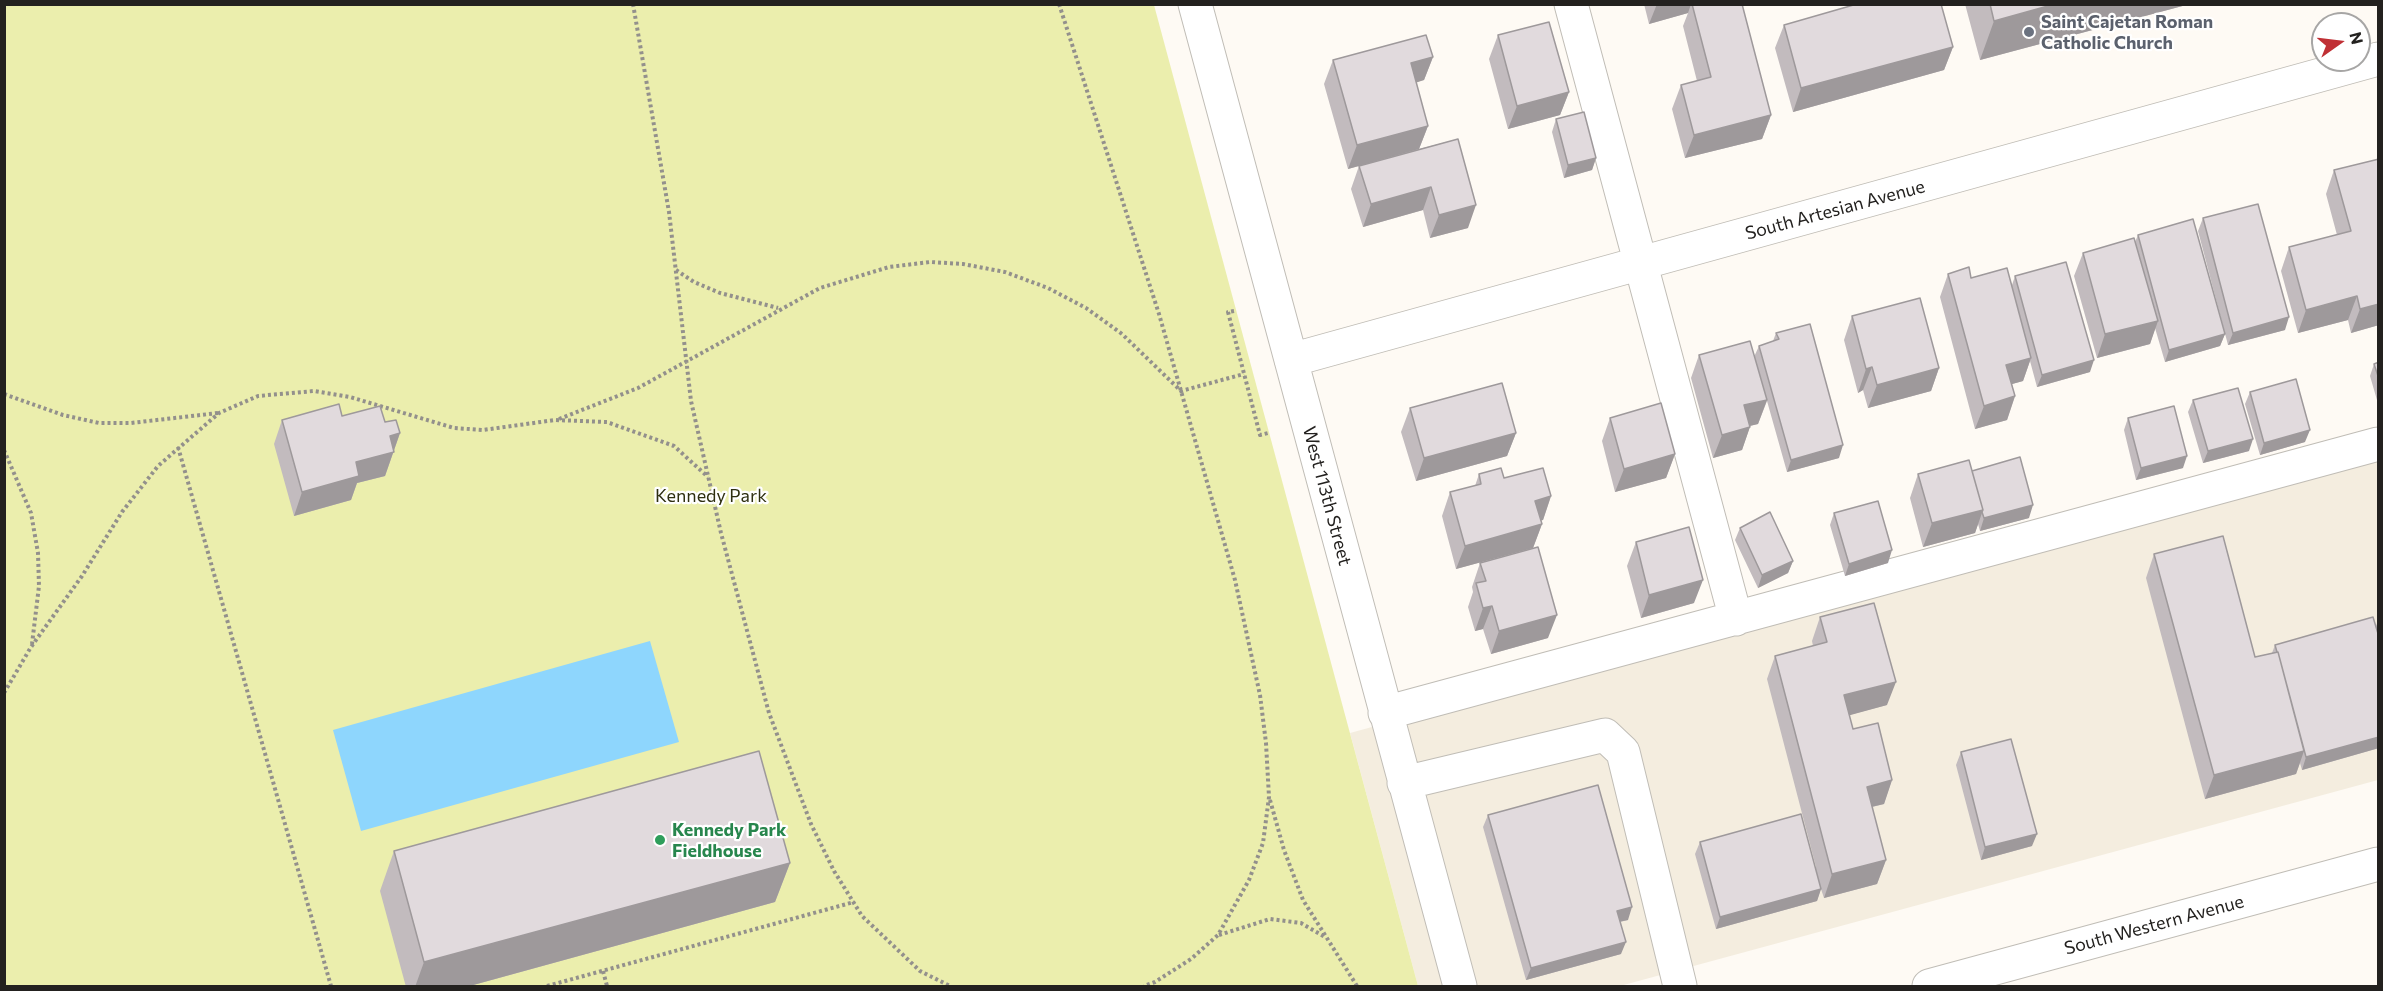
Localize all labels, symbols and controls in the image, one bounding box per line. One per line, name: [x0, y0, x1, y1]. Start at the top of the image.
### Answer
place label: Saint Cajetan Roman Catholic Church: [2041, 11, 2213, 54]
north arrow: [2311, 12, 2371, 72]
marker: Saint Cajetan Roman Catholic Church: [2022, 25, 2036, 39]
text: N: [2346, 30, 2368, 46]
street label: South Artesian Avenue: [1743, 176, 1927, 244]
street label: West 113th Street: [1298, 424, 1356, 568]
park label: Kennedy Park: [655, 485, 767, 507]
place label: Kennedy Park Fieldhouse: [672, 819, 786, 862]
marker: Kennedy Park Fieldhouse: [653, 833, 667, 847]
street label: South Western Avenue: [2062, 891, 2246, 959]

